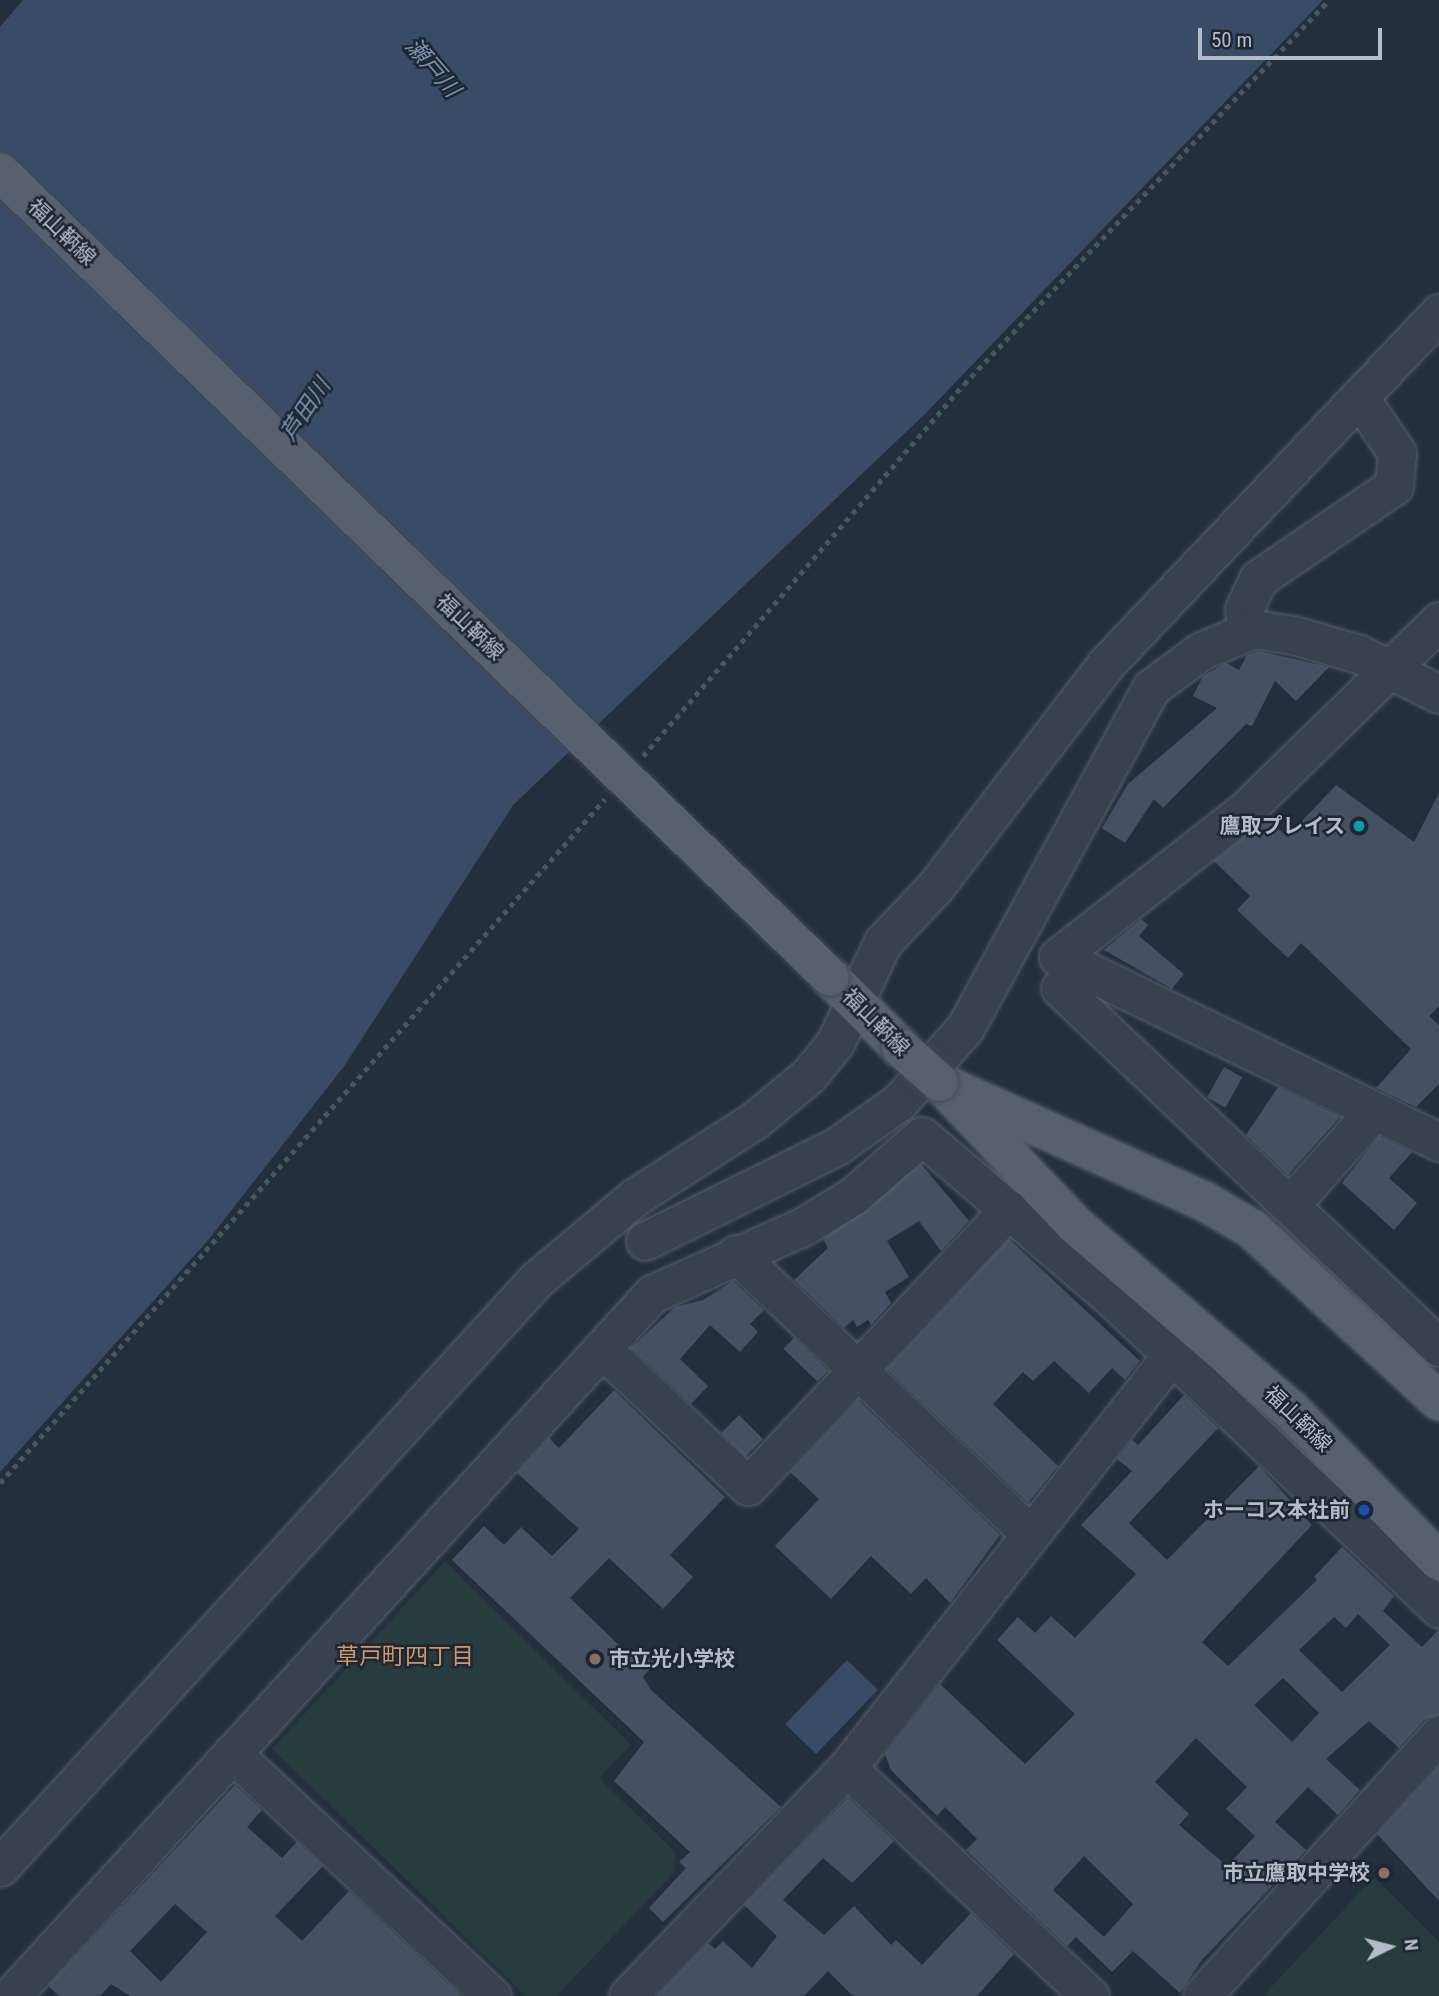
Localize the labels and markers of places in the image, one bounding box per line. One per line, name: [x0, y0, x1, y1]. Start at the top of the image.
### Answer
place label: 鷹取プレイス: [1219, 813, 1345, 839]
marker: 鷹取プレイス: [1351, 818, 1367, 834]
place label: ホーコス本社前: [1203, 1497, 1350, 1523]
marker: ホーコス本社前: [1356, 1502, 1372, 1518]
place label: 市立光小学校: [609, 1646, 735, 1672]
marker: 市立光小学校: [587, 1651, 603, 1667]
place label: 市立鷹取中学校: [1223, 1860, 1370, 1886]
marker: 市立鷹取中学校: [1376, 1865, 1392, 1881]

